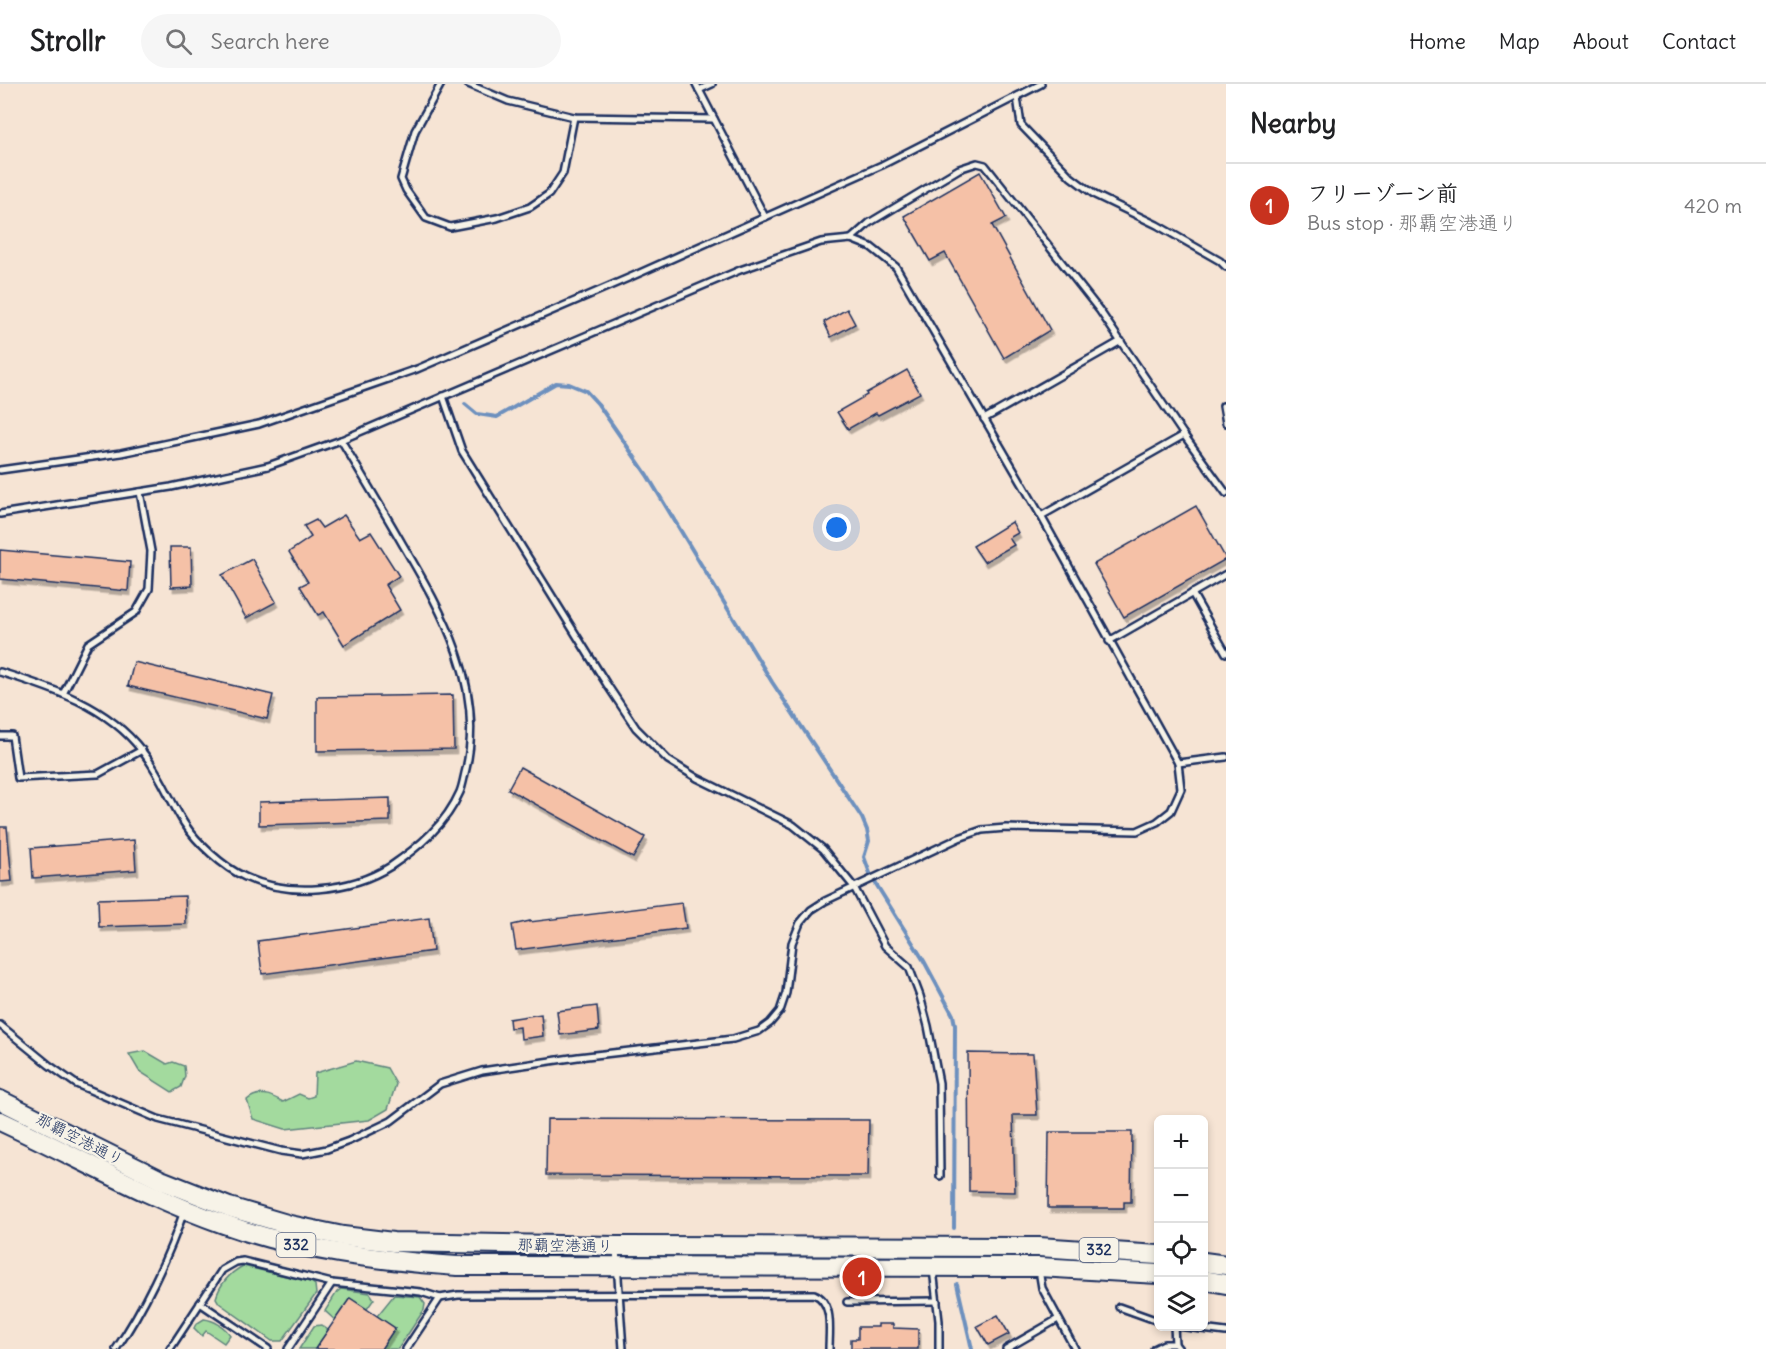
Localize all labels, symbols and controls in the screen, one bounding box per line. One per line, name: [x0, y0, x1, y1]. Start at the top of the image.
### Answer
search box: [141, 14, 561, 68]
text: Strollr: [30, 23, 105, 59]
icon: search: [162, 25, 195, 58]
text: Search here: [210, 27, 330, 55]
text: Home: [1409, 28, 1466, 55]
text: Map: [1499, 28, 1540, 55]
text: About: [1573, 28, 1629, 55]
text: Contact: [1662, 28, 1736, 55]
text: Nearby: [1250, 107, 1336, 140]
text: フリーゾーン前: [1307, 179, 1458, 207]
text: 1: [1266, 193, 1273, 218]
text: 420 m: [1684, 193, 1742, 218]
text: Bus stop · 那覇空港通り: [1307, 210, 1518, 235]
your location: [822, 513, 851, 542]
street label: 那覇空港通り: [33, 1108, 127, 1170]
map controls: [1154, 1115, 1208, 1331]
button: +: [1154, 1115, 1208, 1169]
button: −: [1154, 1169, 1208, 1223]
button: locate: [1154, 1223, 1208, 1277]
road number: 332: [276, 1233, 316, 1257]
street label: 那覇空港通り: [517, 1234, 613, 1256]
road number: 332: [1080, 1238, 1118, 1262]
pin: 1: [842, 1254, 882, 1300]
button: layers: [1154, 1277, 1208, 1331]

